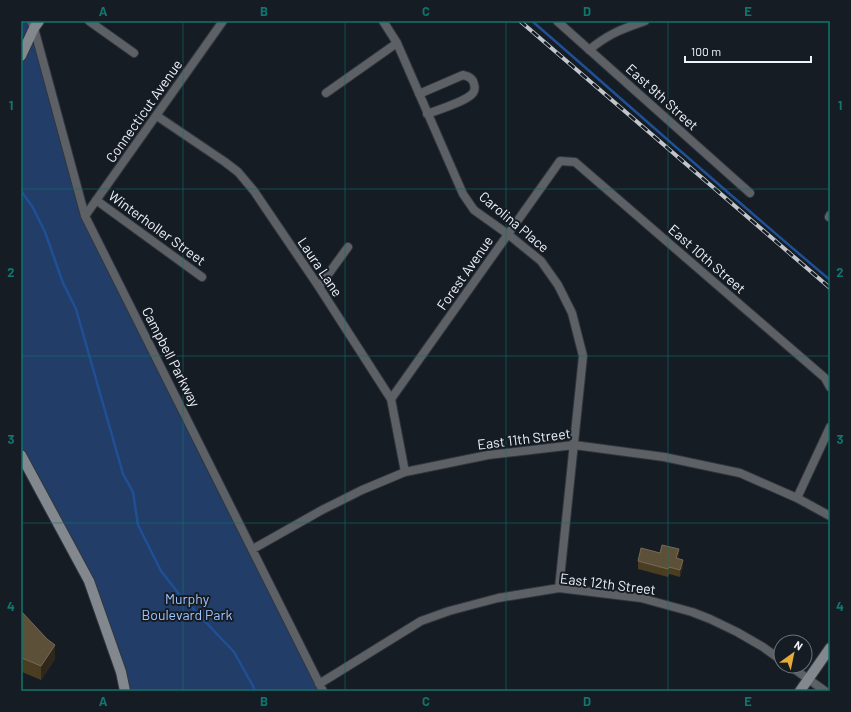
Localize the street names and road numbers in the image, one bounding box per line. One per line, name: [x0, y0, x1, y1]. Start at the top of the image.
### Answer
street label: Connecticut Avenue: [102, 56, 185, 165]
street label: East 9th Street: [623, 60, 702, 133]
street label: Winterholler Street: [105, 187, 209, 269]
street label: Carolina Place: [476, 188, 553, 256]
street label: East 10th Street: [665, 220, 749, 297]
street label: Forest Avenue: [433, 232, 496, 313]
street label: Laura Lane: [294, 234, 346, 300]
street label: Campbell Parkway: [139, 304, 204, 410]
street label: East 11th Street: [476, 424, 572, 453]
street label: East 12th Street: [559, 569, 657, 598]

